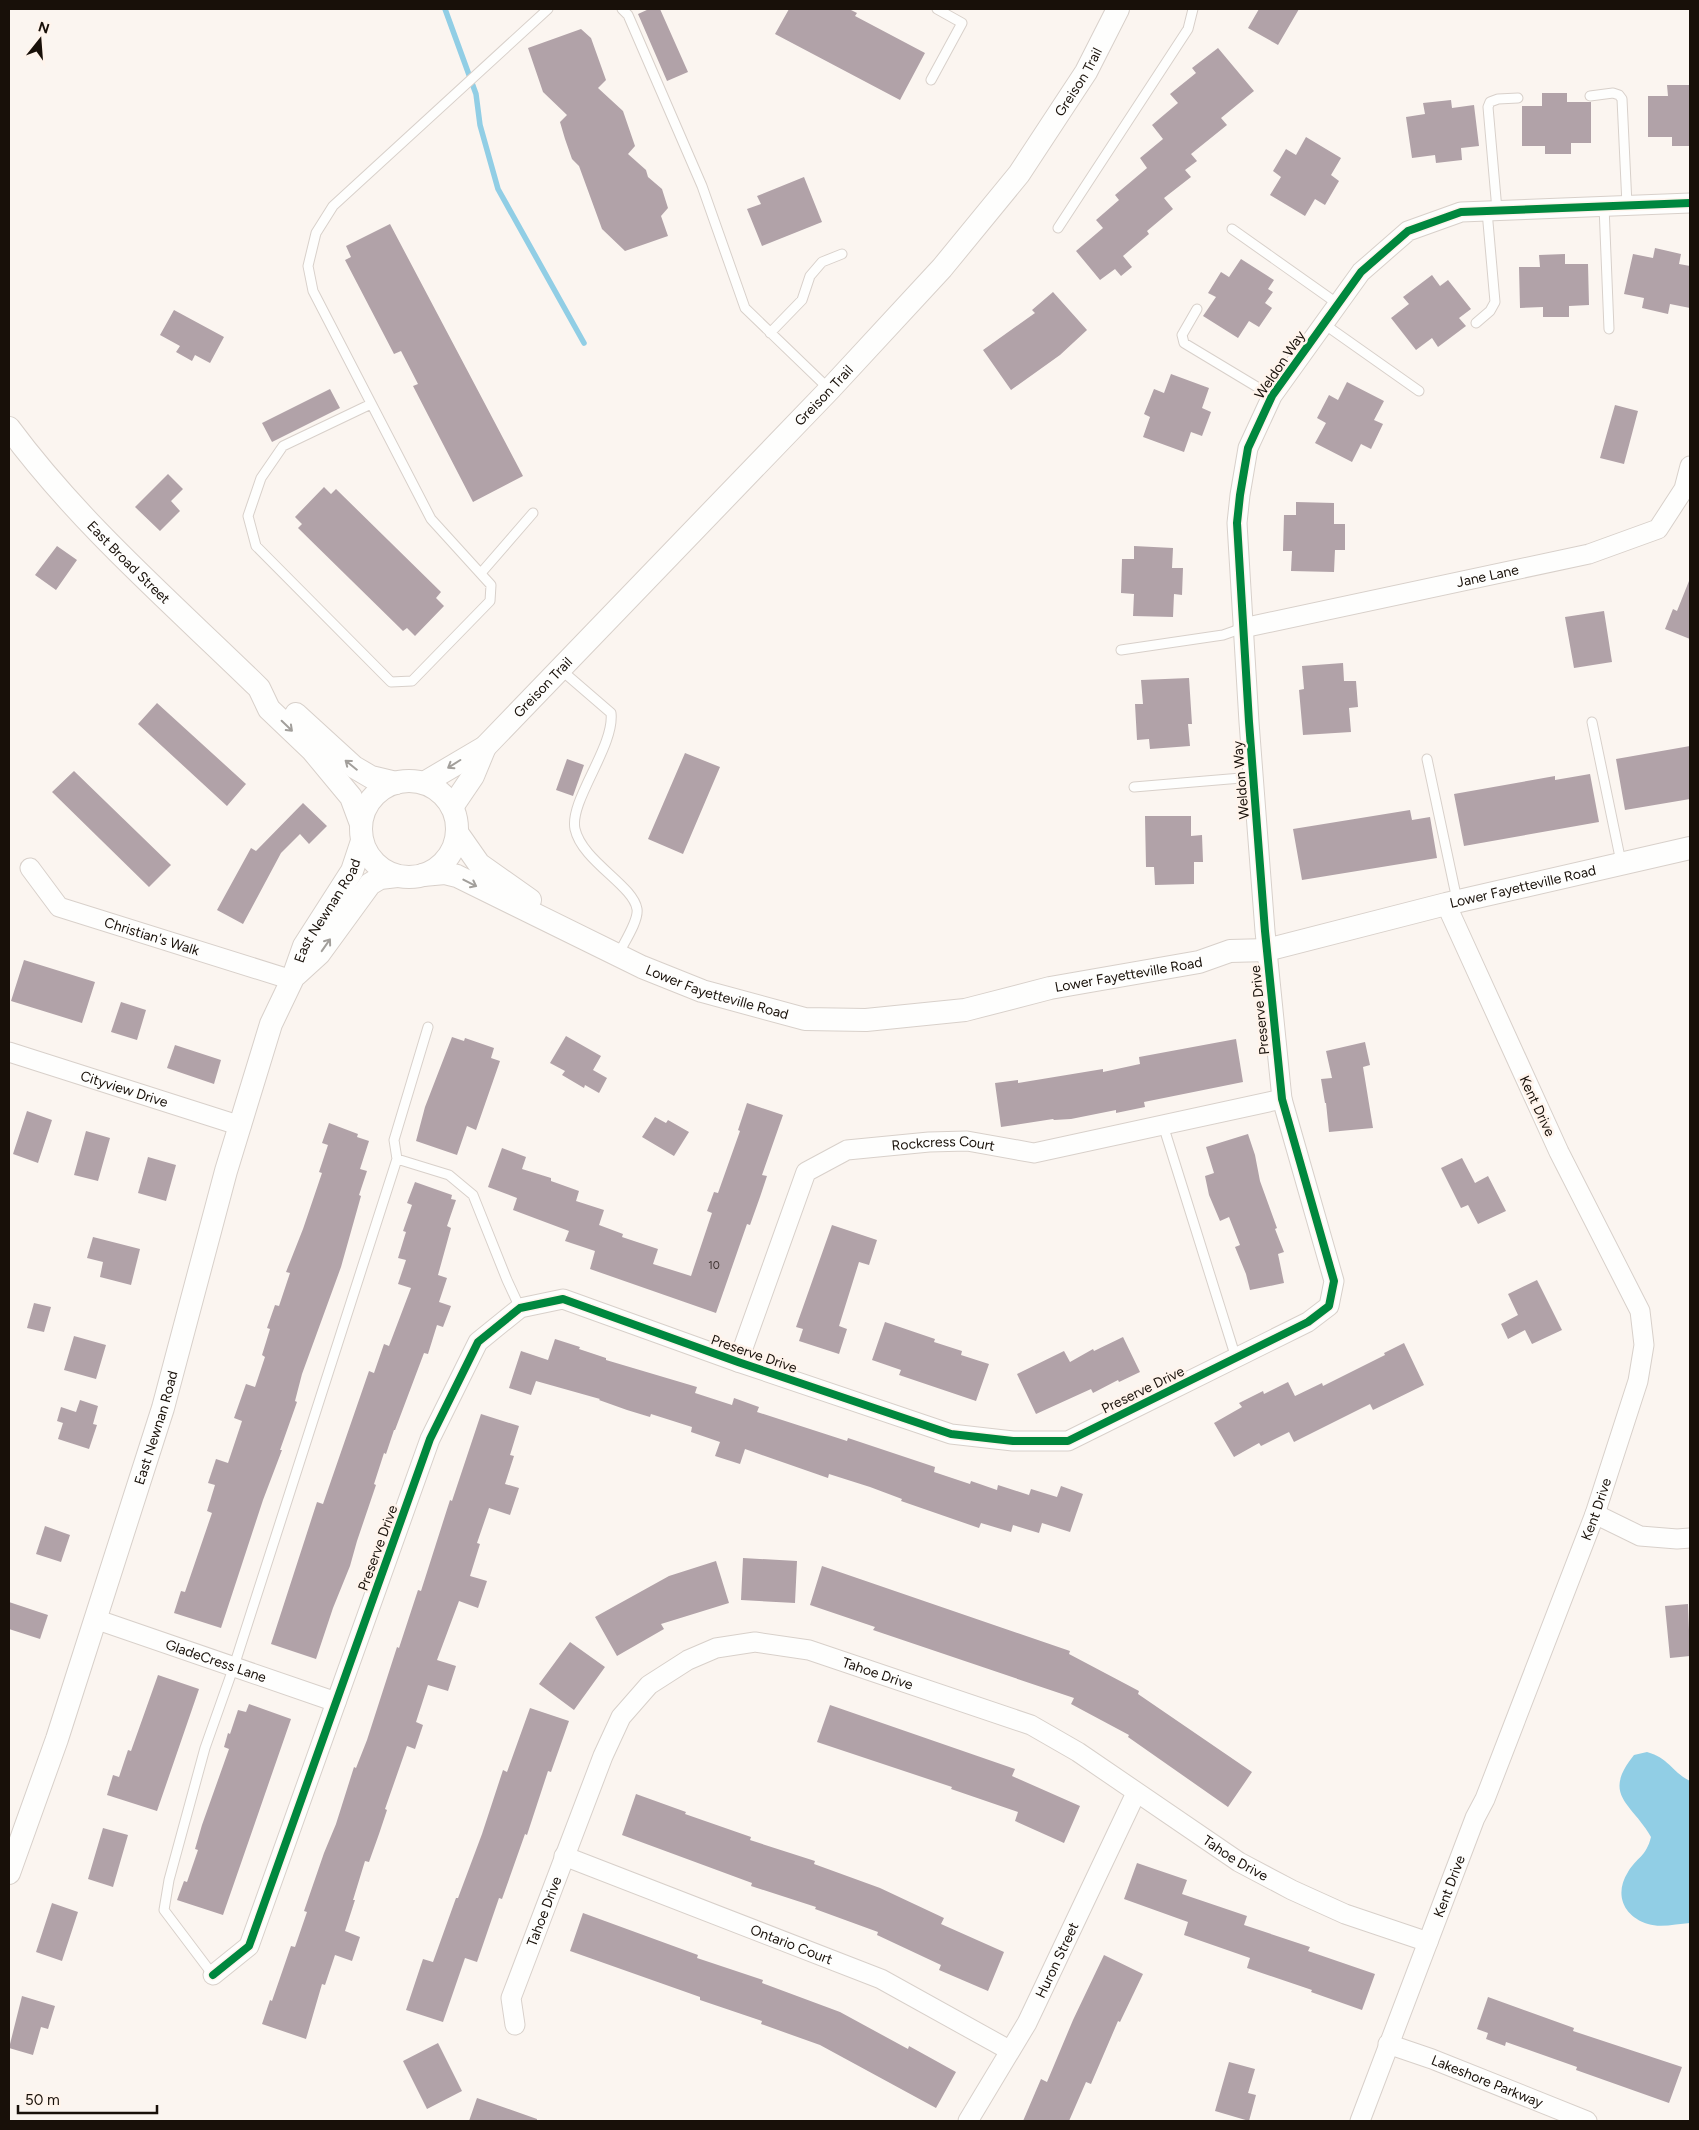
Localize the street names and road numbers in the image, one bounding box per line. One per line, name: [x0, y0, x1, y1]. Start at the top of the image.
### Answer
street label: Greison Trail: [1051, 45, 1105, 119]
street label: Weldon Way: [1251, 327, 1309, 402]
street label: Greison Trail: [791, 361, 856, 429]
street label: East Broad Street: [84, 517, 174, 607]
street label: Jane Lane: [1455, 561, 1520, 591]
street label: Greison Trail: [510, 653, 576, 721]
street label: Weldon Way: [1229, 740, 1253, 820]
street label: East Newnan Road: [290, 856, 364, 965]
street label: Lower Fayetteville Road: [1448, 861, 1597, 911]
street label: Christian's Walk: [102, 913, 202, 959]
street label: Lower Fayetteville Road: [1053, 953, 1204, 996]
street label: Lower Fayetteville Road: [643, 961, 791, 1023]
street label: Preserve Drive: [1247, 964, 1273, 1056]
street label: Cityview Drive: [78, 1067, 170, 1111]
street label: Kent Drive: [1516, 1073, 1559, 1139]
street label: Rockcress Court: [891, 1132, 996, 1154]
street label: Preserve Drive: [709, 1331, 800, 1377]
street label: Preserve Drive: [1099, 1362, 1187, 1417]
street label: East Newnan Road: [130, 1369, 181, 1487]
street label: Kent Drive: [1577, 1475, 1615, 1543]
street label: Preserve Drive: [355, 1503, 401, 1593]
street label: GladeCress Lane: [163, 1635, 269, 1686]
street label: Tahoe Drive: [840, 1653, 916, 1693]
street label: Tahoe Drive: [1200, 1831, 1271, 1884]
street label: Kent Drive: [1430, 1853, 1469, 1920]
street label: Tahoe Drive: [523, 1874, 565, 1949]
street label: Huron Street: [1032, 1920, 1082, 2001]
street label: Ontario Court: [748, 1921, 835, 1968]
street label: Lakeshore Parkway: [1429, 2051, 1546, 2111]

